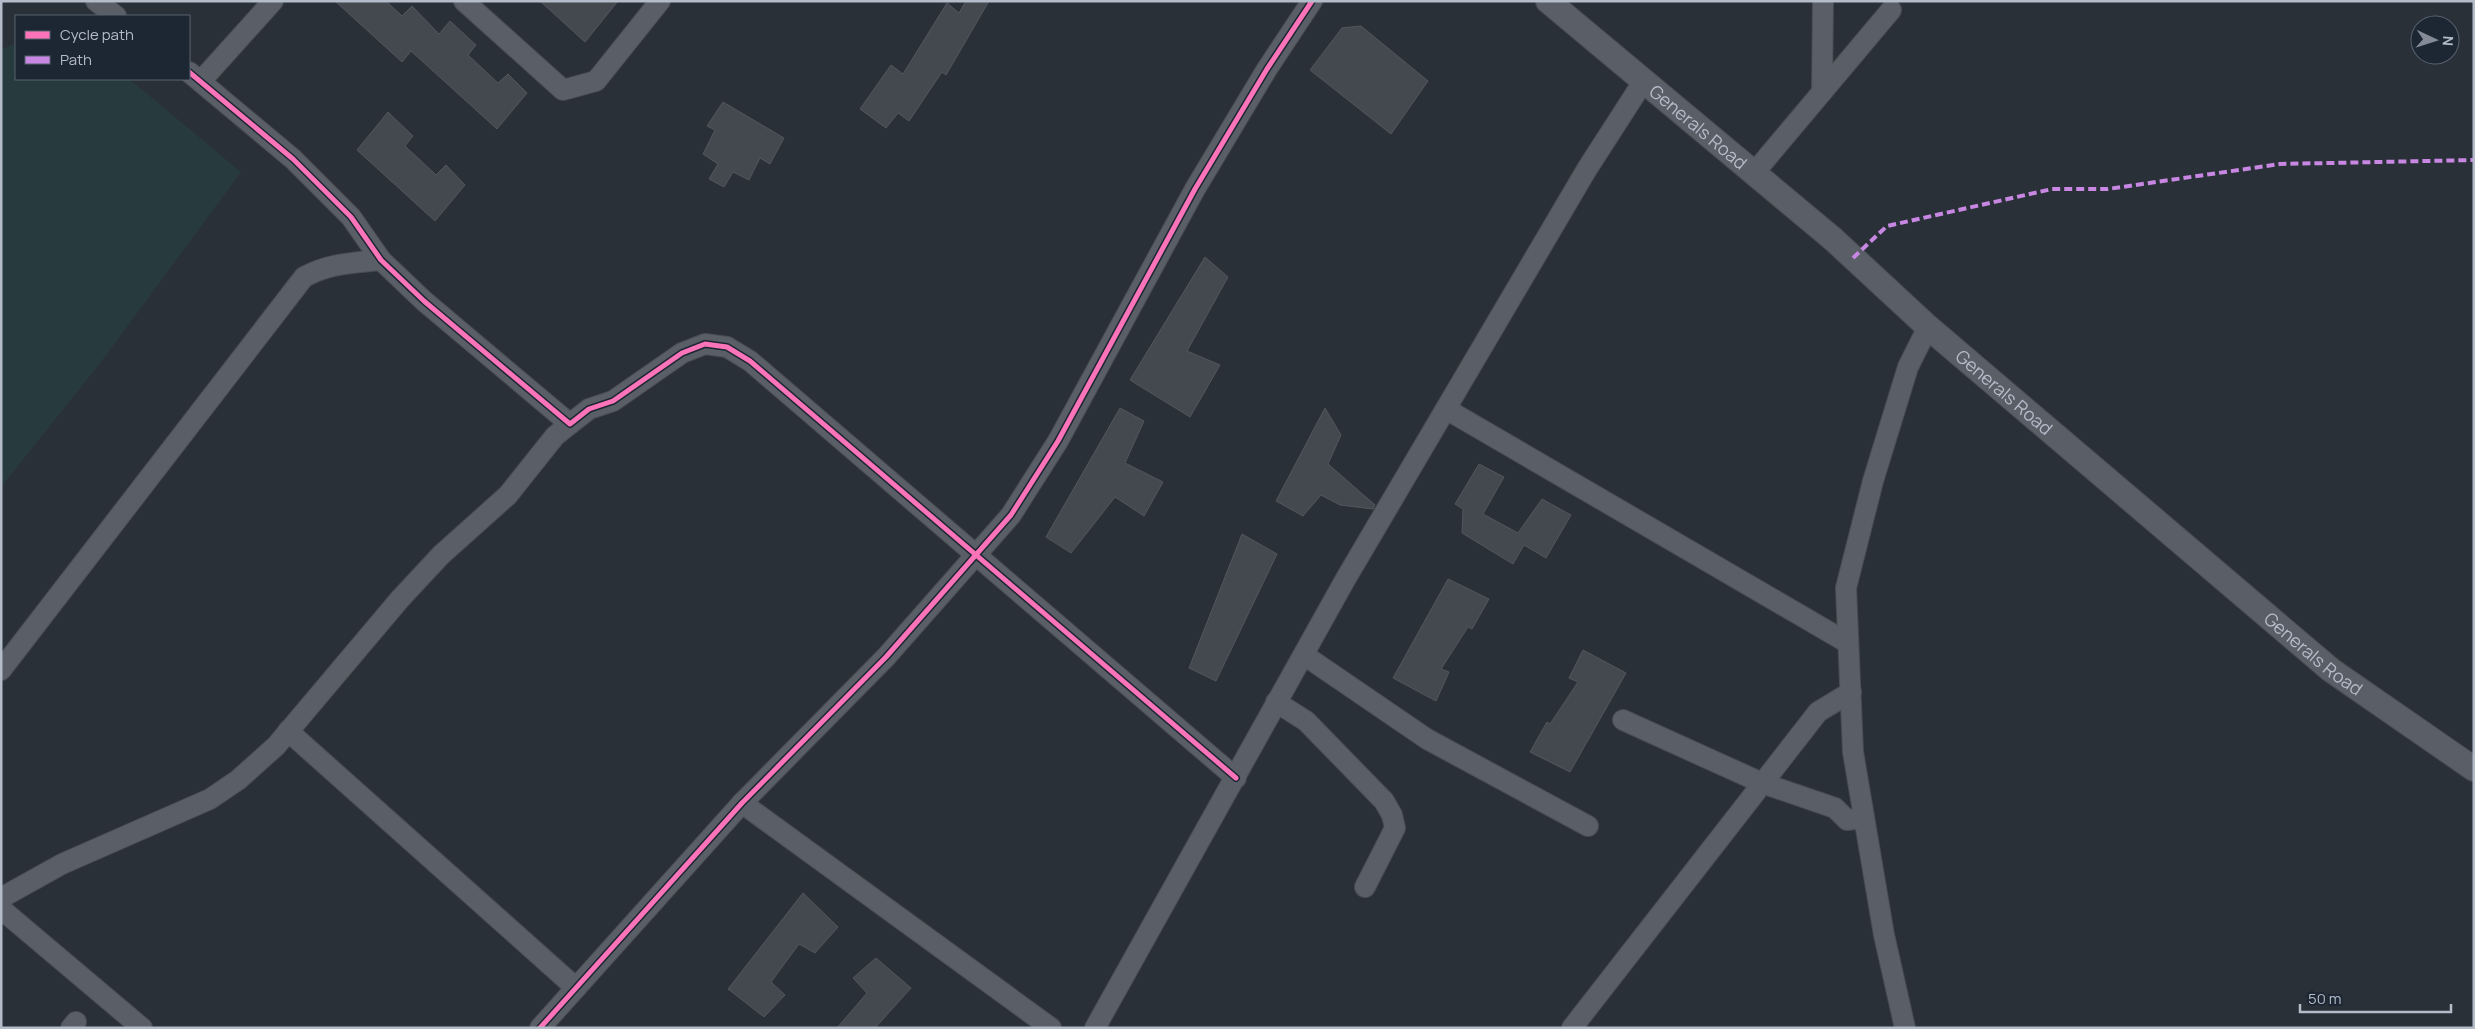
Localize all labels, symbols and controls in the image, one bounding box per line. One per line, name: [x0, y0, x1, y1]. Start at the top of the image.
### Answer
legend: [15, 15, 190, 80]
north arrow: [2410, 15, 2460, 65]
text: Cycle path: [60, 24, 134, 45]
text: N: [2439, 35, 2458, 47]
text: Path: [60, 49, 92, 70]
street label: Generals Road: [1645, 79, 1752, 174]
street label: Generals Road: [1951, 344, 2058, 440]
street label: Generals Road: [2259, 606, 2368, 700]
scale bar: [2300, 982, 2451, 1014]
text: 50 m: [2308, 988, 2342, 1009]

